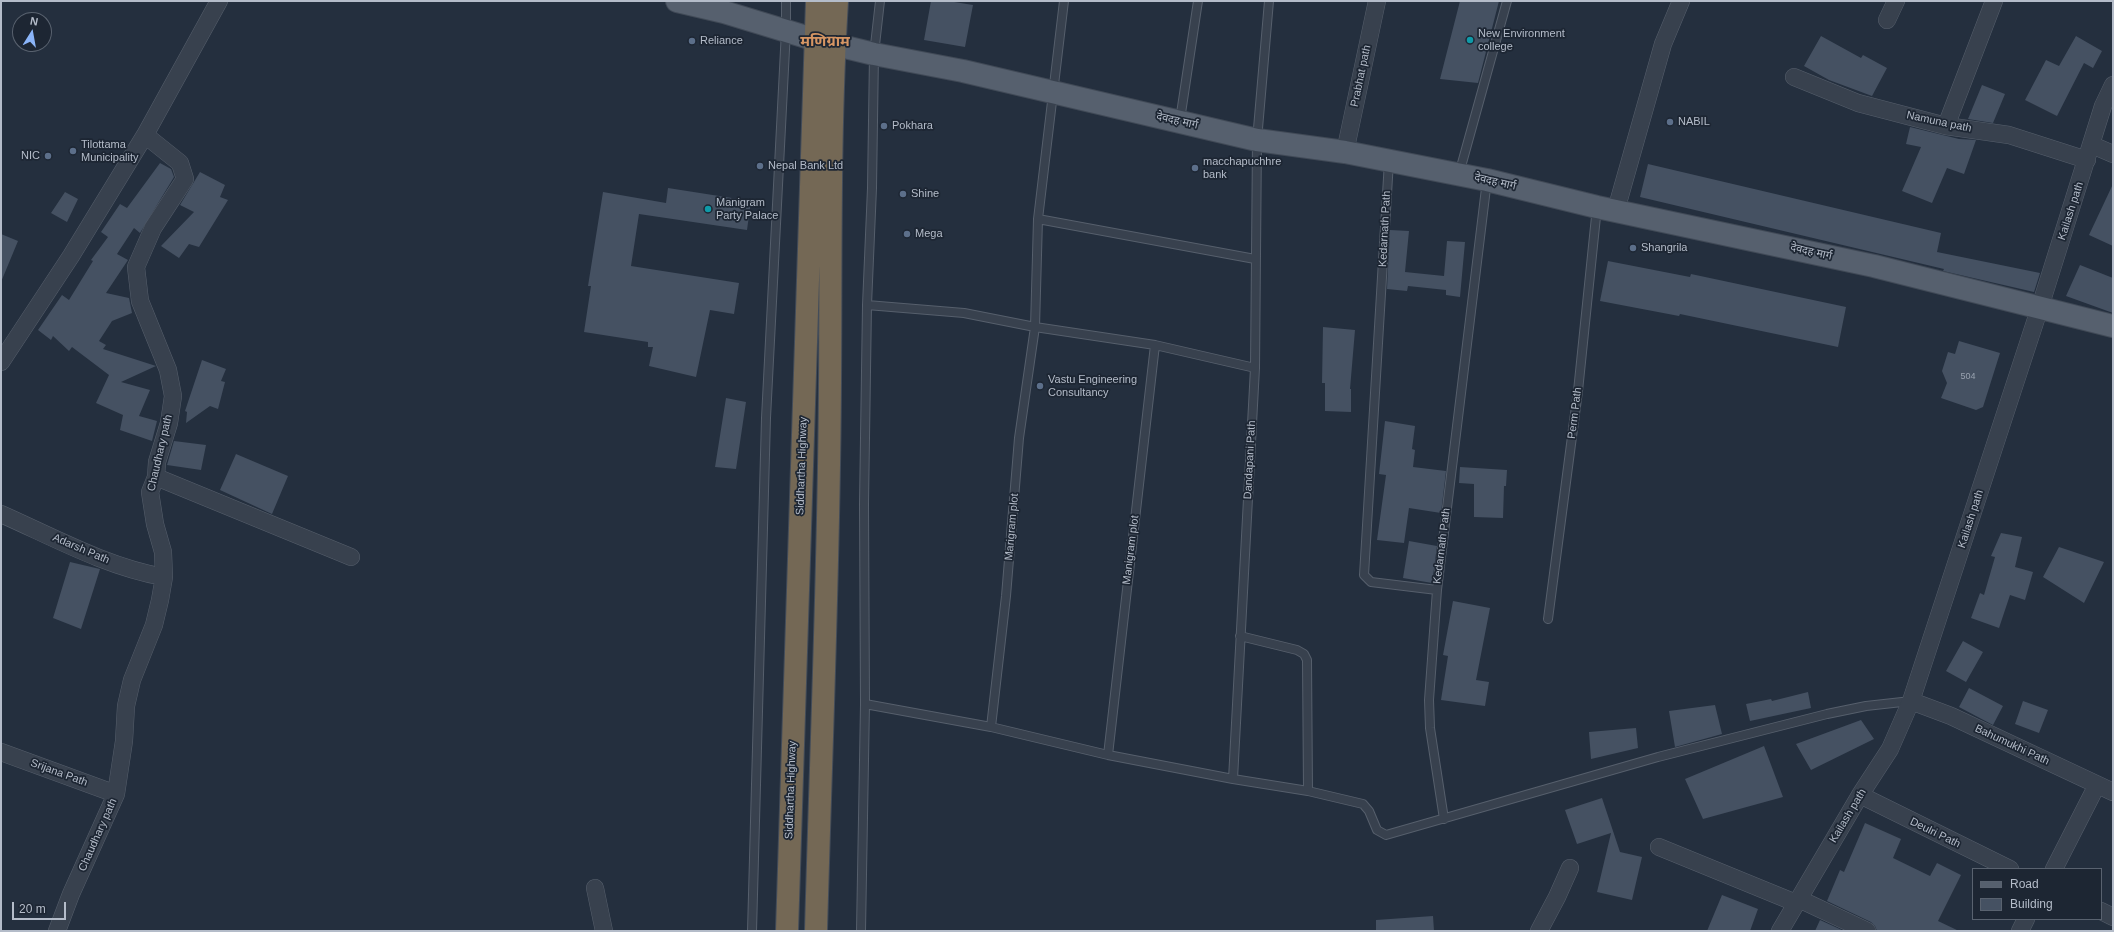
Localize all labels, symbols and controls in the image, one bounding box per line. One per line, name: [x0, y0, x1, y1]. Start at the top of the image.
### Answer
north arrow: [12, 12, 52, 52]
text: N: [29, 15, 39, 28]
place label: New Environment college: [1478, 27, 1565, 53]
district label: मणिग्राम: [800, 33, 850, 51]
place label: Reliance: [700, 34, 743, 48]
marker: New Environment college: [1465, 35, 1475, 45]
marker: Reliance: [687, 36, 697, 46]
street label: Prabhat path: [1348, 44, 1374, 108]
street label: Namuna path: [1905, 109, 1973, 135]
street label: देवदह मार्ग: [1155, 110, 1199, 132]
place label: NABIL: [1678, 115, 1710, 129]
marker: NABIL: [1665, 117, 1675, 127]
place label: Pokhara: [892, 119, 933, 133]
marker: Pokhara: [879, 121, 889, 131]
place label: Tilottama Municipality: [81, 138, 138, 164]
marker: Tilottama Municipality: [68, 146, 78, 156]
place label: NIC: [21, 149, 40, 163]
marker: NIC: [43, 151, 53, 161]
place label: macchapuchhre bank: [1203, 155, 1281, 181]
place label: Nepal Bank Ltd: [768, 159, 843, 173]
marker: Nepal Bank Ltd: [755, 161, 765, 171]
marker: macchapuchhre bank: [1190, 163, 1200, 173]
street label: देवदह मार्ग: [1473, 171, 1517, 193]
street label: Kailash path: [2055, 180, 2087, 242]
place label: Shine: [911, 187, 939, 201]
marker: Shine: [898, 189, 908, 199]
street label: Kedarnath Path: [1376, 190, 1394, 268]
place label: Manigram Party Palace: [716, 196, 778, 222]
marker: Manigram Party Palace: [703, 204, 713, 214]
place label: Mega: [915, 227, 943, 241]
marker: Mega: [902, 229, 912, 239]
place label: Shangrila: [1641, 241, 1687, 255]
street label: देवदह मार्ग: [1789, 241, 1833, 263]
marker: Shangrila: [1628, 243, 1638, 253]
house number: 504: [1960, 372, 1976, 382]
place label: Vastu Engineering Consultancy: [1048, 373, 1137, 399]
marker: Vastu Engineering Consultancy: [1035, 381, 1045, 391]
street label: Perm Path: [1565, 386, 1585, 440]
street label: Chaudhary path: [145, 413, 175, 493]
street label: Siddhartha Highway: [794, 417, 810, 515]
street label: Dandapani Path: [1241, 420, 1259, 500]
street label: Kailash path: [1955, 488, 1987, 550]
street label: Marigram plot: [1002, 493, 1022, 561]
street label: Kedarnath Path: [1431, 507, 1453, 585]
street label: Manigram plot: [1120, 515, 1142, 585]
street label: Adarsh Path: [51, 531, 111, 567]
street label: Bahumukhi Path: [1973, 722, 2051, 768]
street label: Siddhartha Highway: [783, 741, 799, 839]
street label: Srijana Path: [29, 757, 89, 789]
street label: Kailash path: [1827, 787, 1869, 845]
street label: Chaudhary path: [76, 797, 120, 873]
street label: Deulri Path: [1908, 815, 1962, 851]
legend: [1972, 868, 2102, 920]
text: Road: [2010, 877, 2039, 891]
scale bar: [14, 894, 68, 920]
text: Building: [2010, 897, 2053, 911]
text: 20 m: [19, 902, 46, 916]

